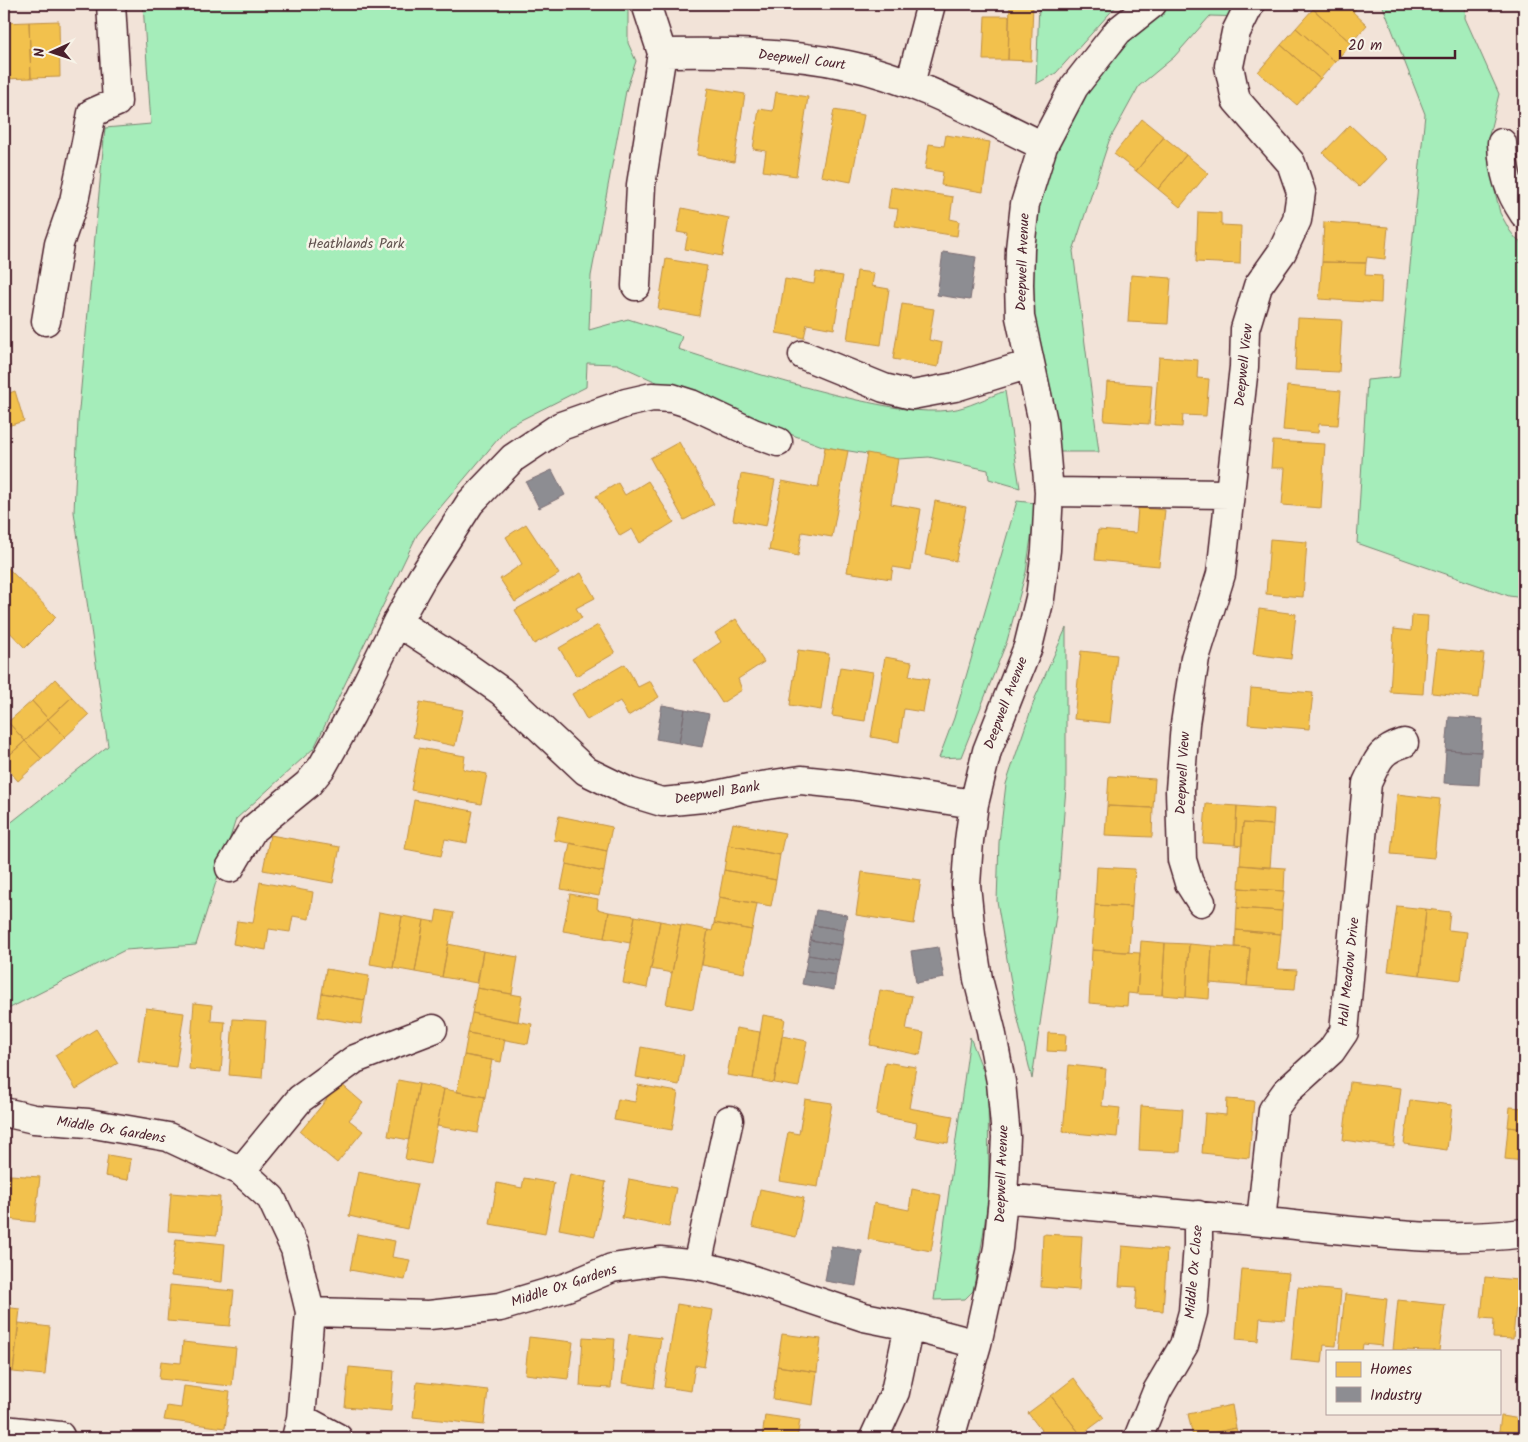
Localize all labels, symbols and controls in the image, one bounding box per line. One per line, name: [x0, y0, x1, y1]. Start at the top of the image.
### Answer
north arrow: [28, 28, 78, 78]
scale bar: [1340, 28, 1456, 60]
text: 20 m: [1348, 34, 1382, 58]
street label: Deepwell Court: [757, 44, 848, 76]
text: N: [29, 47, 51, 58]
street label: Deepwell Avenue: [1010, 212, 1036, 311]
park label: Heathlands Park: [308, 233, 405, 255]
street label: Deepwell View: [1229, 322, 1259, 407]
street label: Deepwell Avenue: [978, 653, 1034, 753]
street label: Deepwell View: [1170, 730, 1196, 815]
street label: Deepwell Bank: [673, 775, 762, 811]
street label: Hall Meadow Drive: [1332, 916, 1366, 1028]
street label: Middle Ox Gardens: [55, 1111, 167, 1149]
street label: Deepwell Avenue: [989, 1124, 1015, 1223]
street label: Middle Ox Close: [1179, 1223, 1209, 1320]
street label: Middle Ox Gardens: [508, 1258, 620, 1314]
legend: [1326, 1350, 1500, 1414]
text: Homes: [1370, 1358, 1413, 1382]
text: Industry: [1370, 1384, 1423, 1408]

